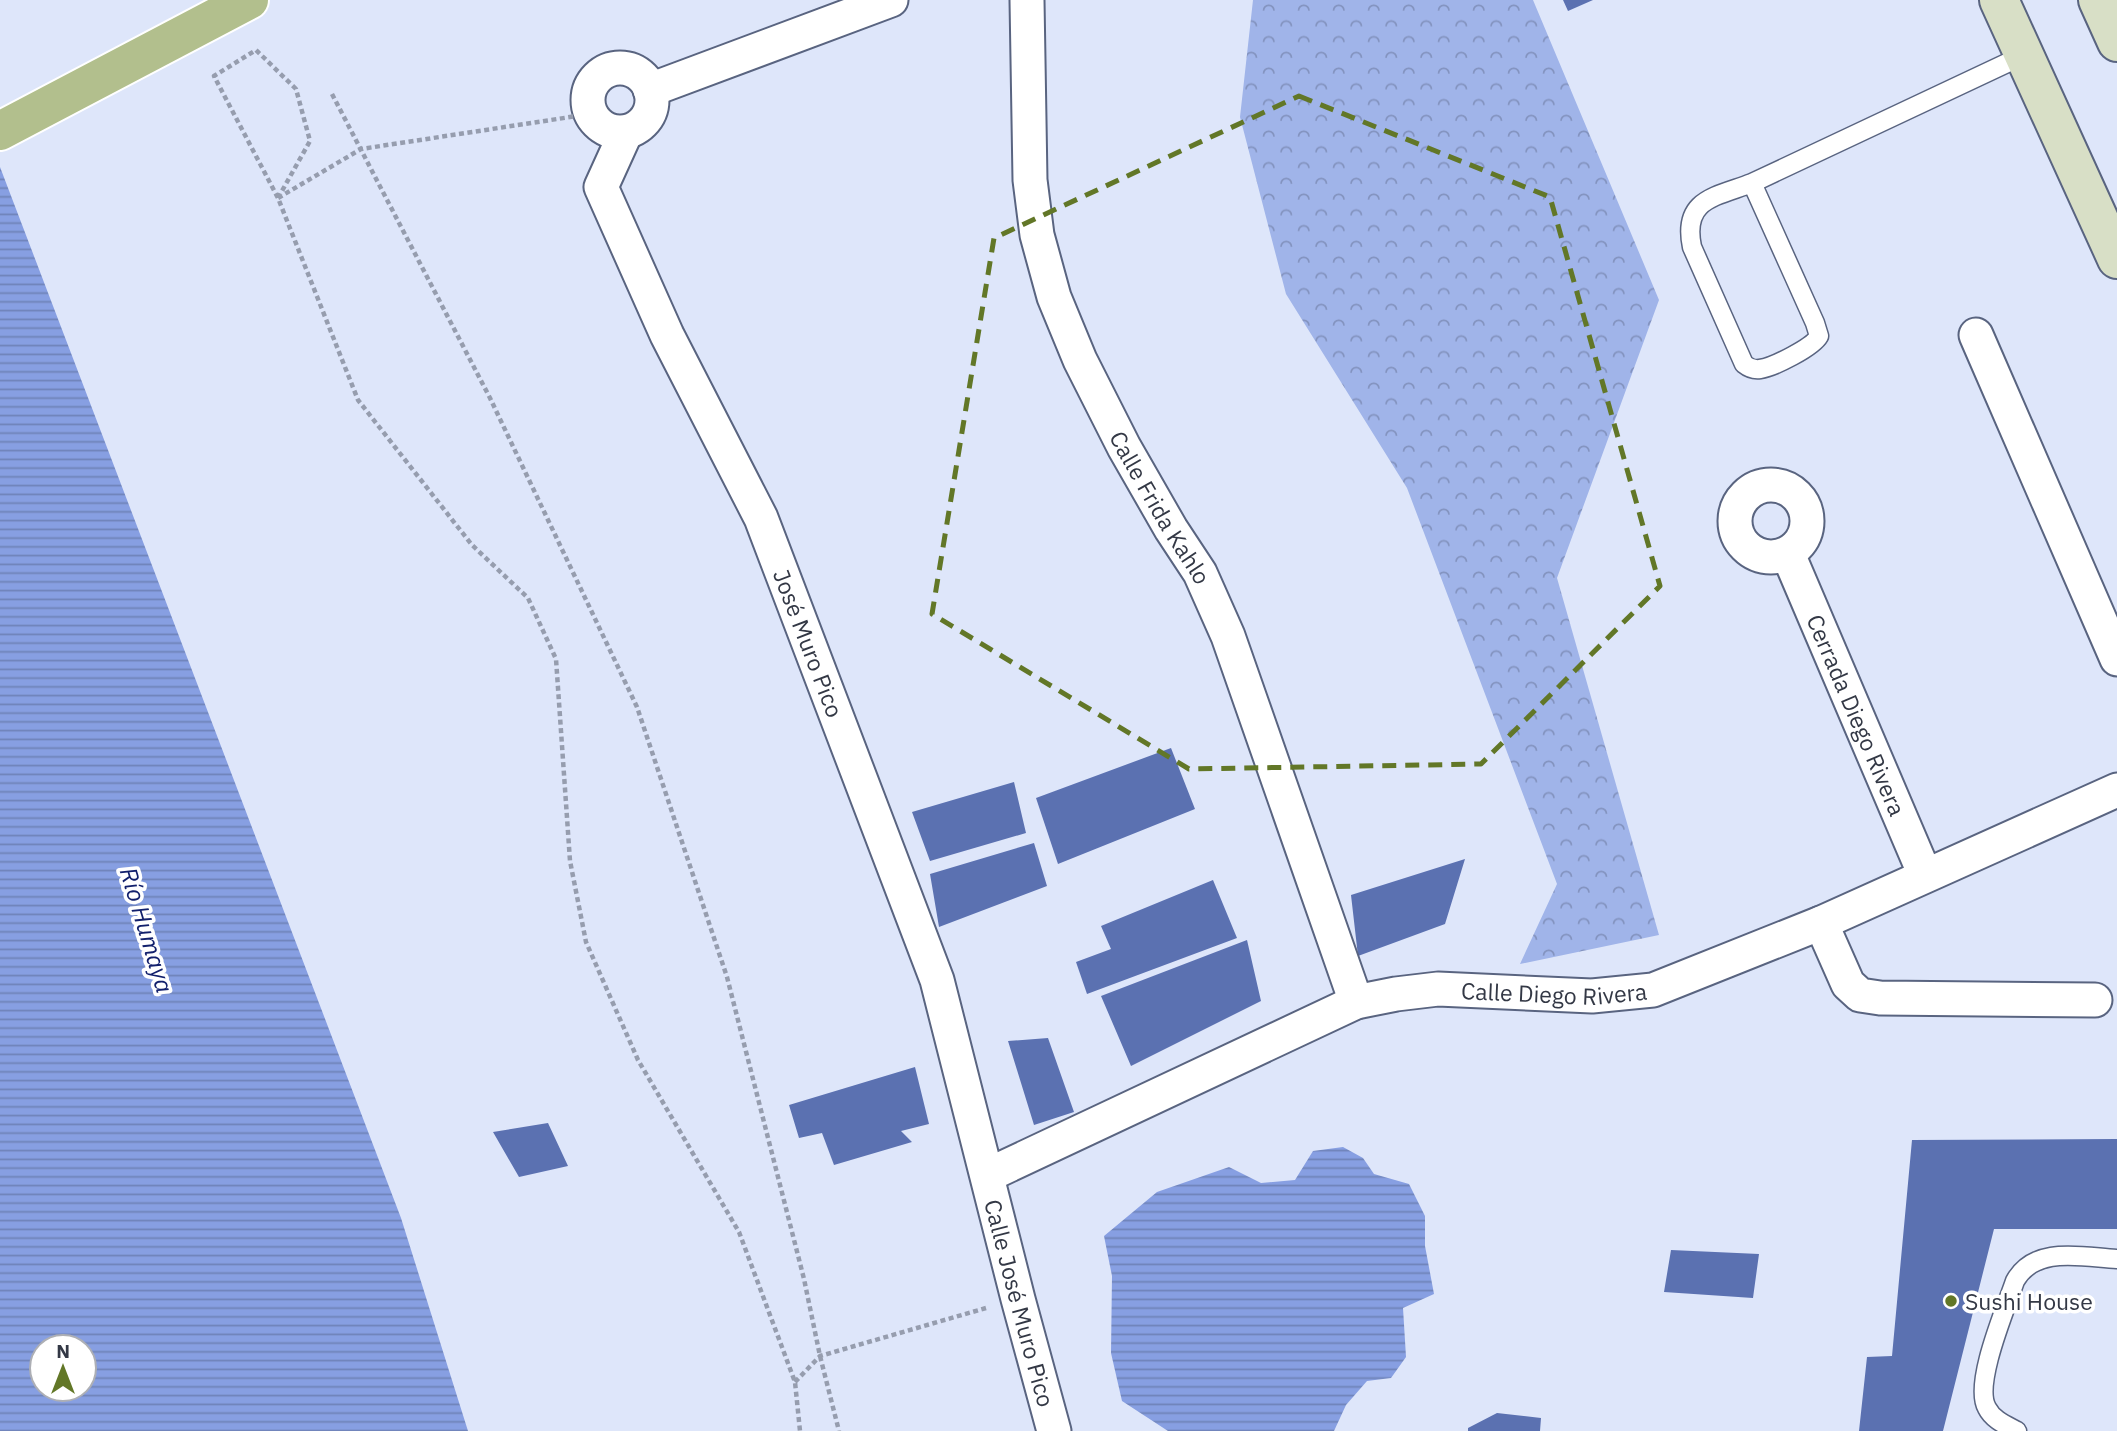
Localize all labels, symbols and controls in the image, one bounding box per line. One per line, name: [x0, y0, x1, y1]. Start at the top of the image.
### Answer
street label: Calle Frida Kahlo: [1103, 426, 1218, 588]
street label: José Muro Pico: [767, 565, 850, 721]
street label: Cerrada Diego Rivera: [1800, 610, 1913, 820]
water label: Río Humaya: [113, 863, 181, 997]
street label: Calle Diego Rivera: [1460, 975, 1648, 1011]
street label: Calle José Muro Pico: [978, 1196, 1062, 1410]
place label: Sushi House: [1965, 1286, 2093, 1316]
marker: Sushi House: [1943, 1293, 1959, 1309]
north arrow: [28, 1333, 98, 1403]
text: N: [56, 1339, 70, 1363]

